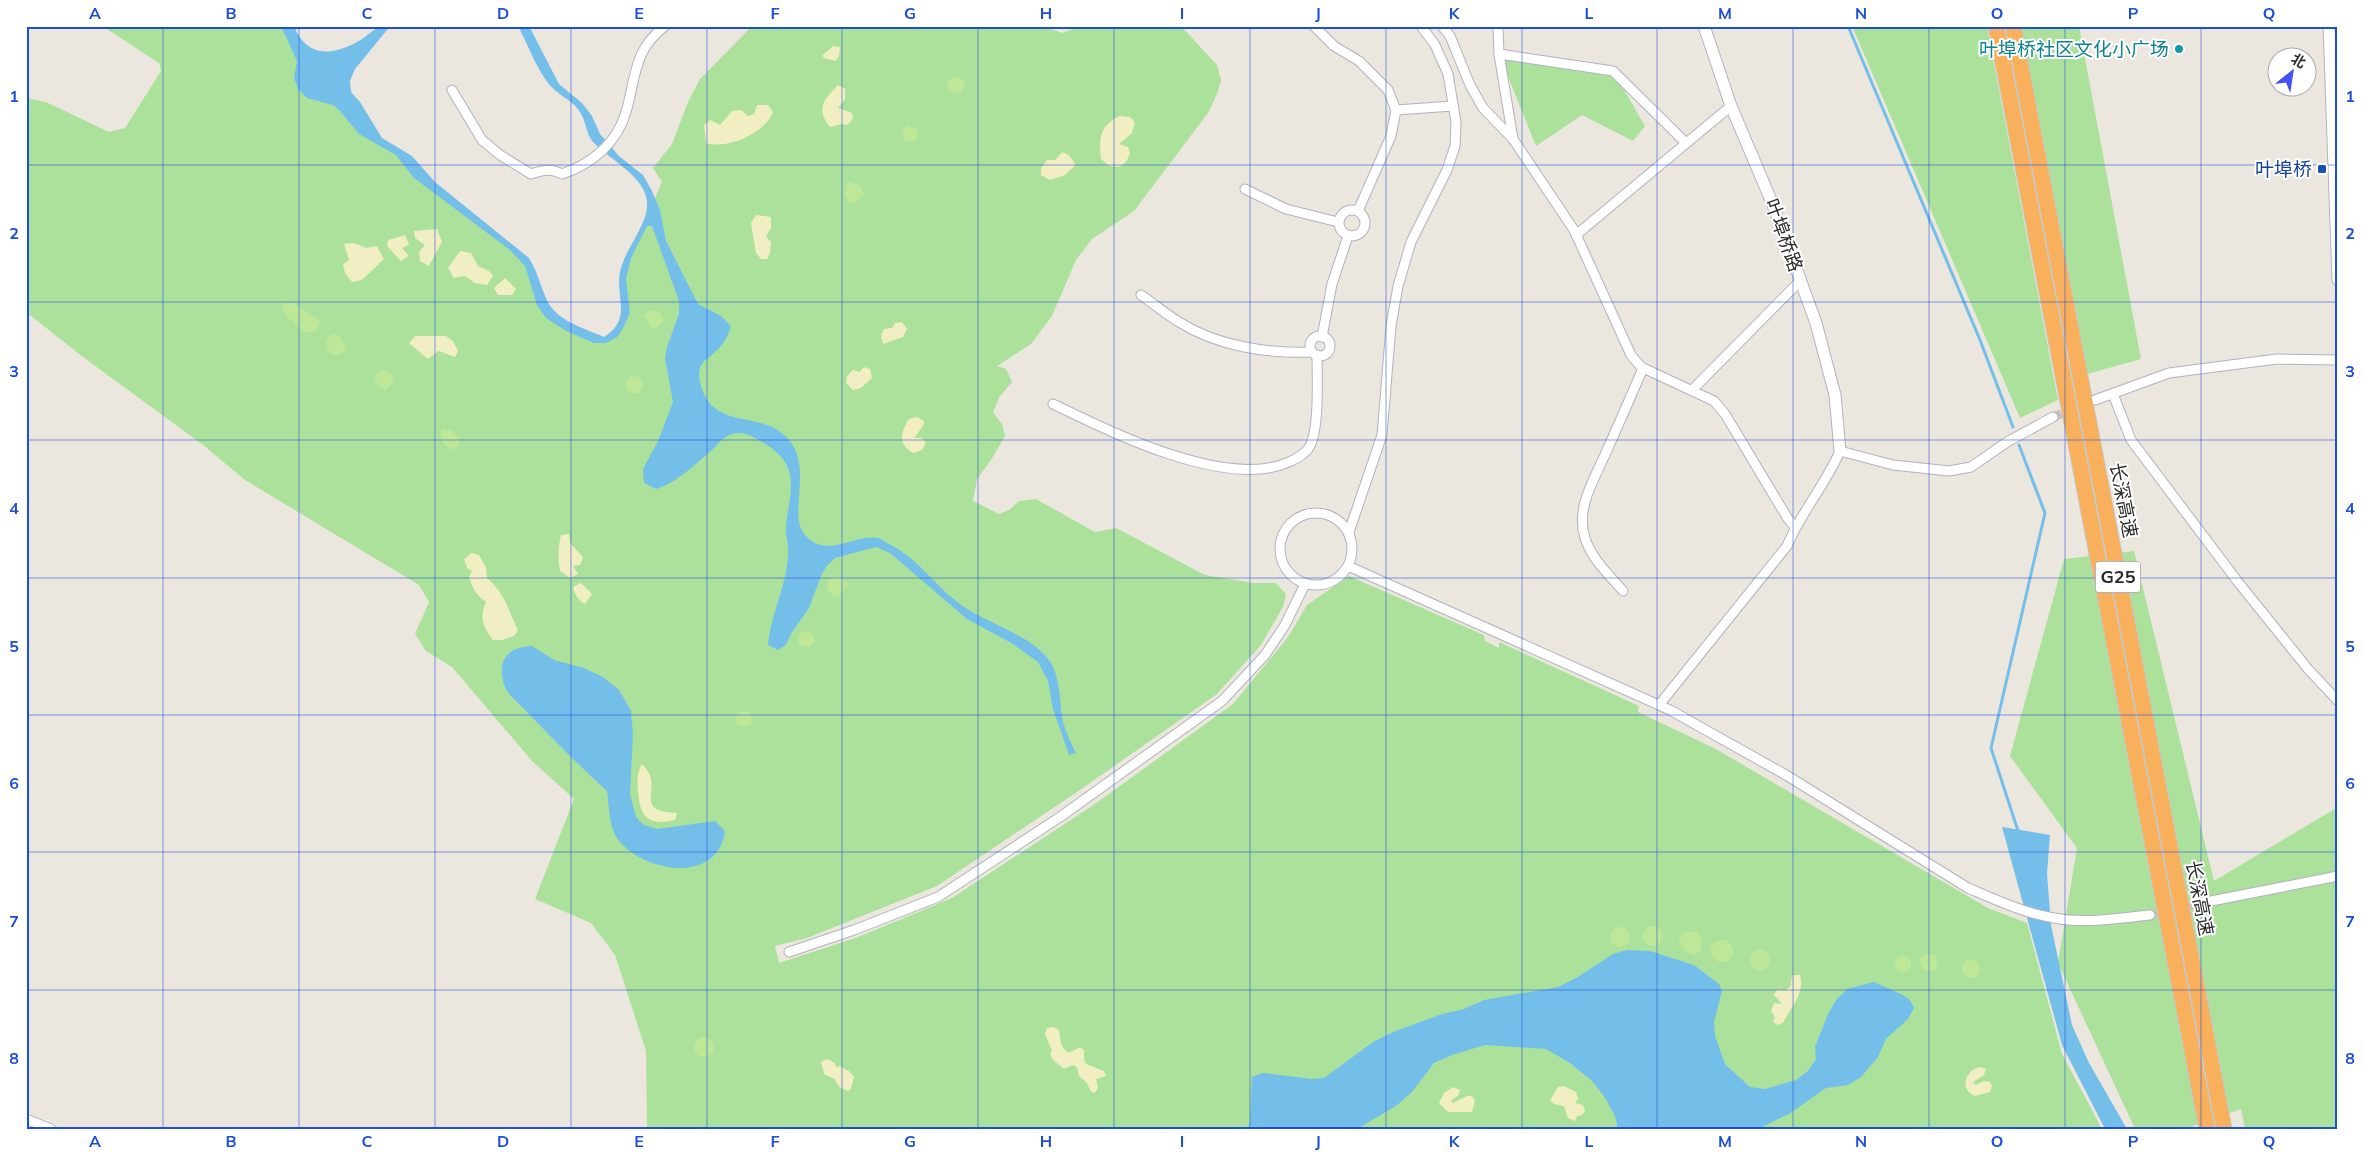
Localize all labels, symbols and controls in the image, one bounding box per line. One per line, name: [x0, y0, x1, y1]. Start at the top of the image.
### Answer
text: A: [89, 3, 101, 23]
text: B: [225, 3, 237, 23]
text: C: [362, 3, 373, 23]
text: D: [497, 3, 509, 23]
text: E: [634, 3, 644, 23]
text: F: [770, 3, 780, 23]
text: G: [904, 3, 916, 23]
text: H: [1040, 3, 1052, 23]
text: I: [1180, 3, 1184, 23]
text: J: [1315, 3, 1321, 23]
text: K: [1449, 3, 1461, 23]
text: L: [1585, 3, 1594, 23]
text: M: [1718, 3, 1732, 23]
text: N: [1855, 3, 1867, 23]
text: O: [1991, 3, 2003, 23]
text: P: [2128, 3, 2139, 23]
text: Q: [2263, 3, 2275, 23]
place label: 叶埠桥社区文化小广场: [1979, 37, 2169, 61]
marker: 叶埠桥社区文化小广场: [2173, 43, 2185, 55]
north arrow: [2266, 48, 2316, 98]
text: 北: [2288, 49, 2309, 72]
text: 1: [9, 86, 19, 106]
text: 1: [2345, 86, 2355, 106]
place label: 叶埠桥: [2255, 157, 2312, 181]
marker: 叶埠桥: [2316, 163, 2328, 175]
street label: 叶埠桥路: [1760, 195, 1808, 275]
text: 2: [9, 223, 19, 243]
text: 2: [2345, 223, 2355, 243]
text: 3: [9, 361, 19, 381]
text: 3: [2345, 361, 2355, 381]
street label: 长深高速: [2105, 460, 2143, 540]
text: 4: [9, 498, 19, 518]
text: 4: [2345, 498, 2355, 518]
road number: G25: [2096, 562, 2140, 592]
text: 5: [9, 636, 19, 656]
text: 5: [2345, 636, 2355, 656]
text: 6: [9, 773, 19, 793]
text: 6: [2345, 773, 2355, 793]
street label: 长深高速: [2181, 858, 2219, 938]
text: 7: [9, 911, 19, 931]
text: 7: [2345, 911, 2355, 931]
text: 8: [9, 1048, 19, 1068]
text: 8: [2345, 1048, 2355, 1068]
text: A: [89, 1131, 101, 1151]
text: B: [225, 1131, 237, 1151]
text: C: [362, 1131, 373, 1151]
text: D: [497, 1131, 509, 1151]
text: E: [634, 1131, 644, 1151]
text: F: [770, 1131, 780, 1151]
text: G: [904, 1131, 916, 1151]
text: H: [1040, 1131, 1052, 1151]
text: I: [1180, 1131, 1184, 1151]
text: J: [1315, 1131, 1321, 1151]
text: K: [1449, 1131, 1461, 1151]
text: L: [1585, 1131, 1594, 1151]
text: M: [1718, 1131, 1732, 1151]
text: N: [1855, 1131, 1867, 1151]
text: O: [1991, 1131, 2003, 1151]
text: P: [2128, 1131, 2139, 1151]
text: Q: [2263, 1131, 2275, 1151]

